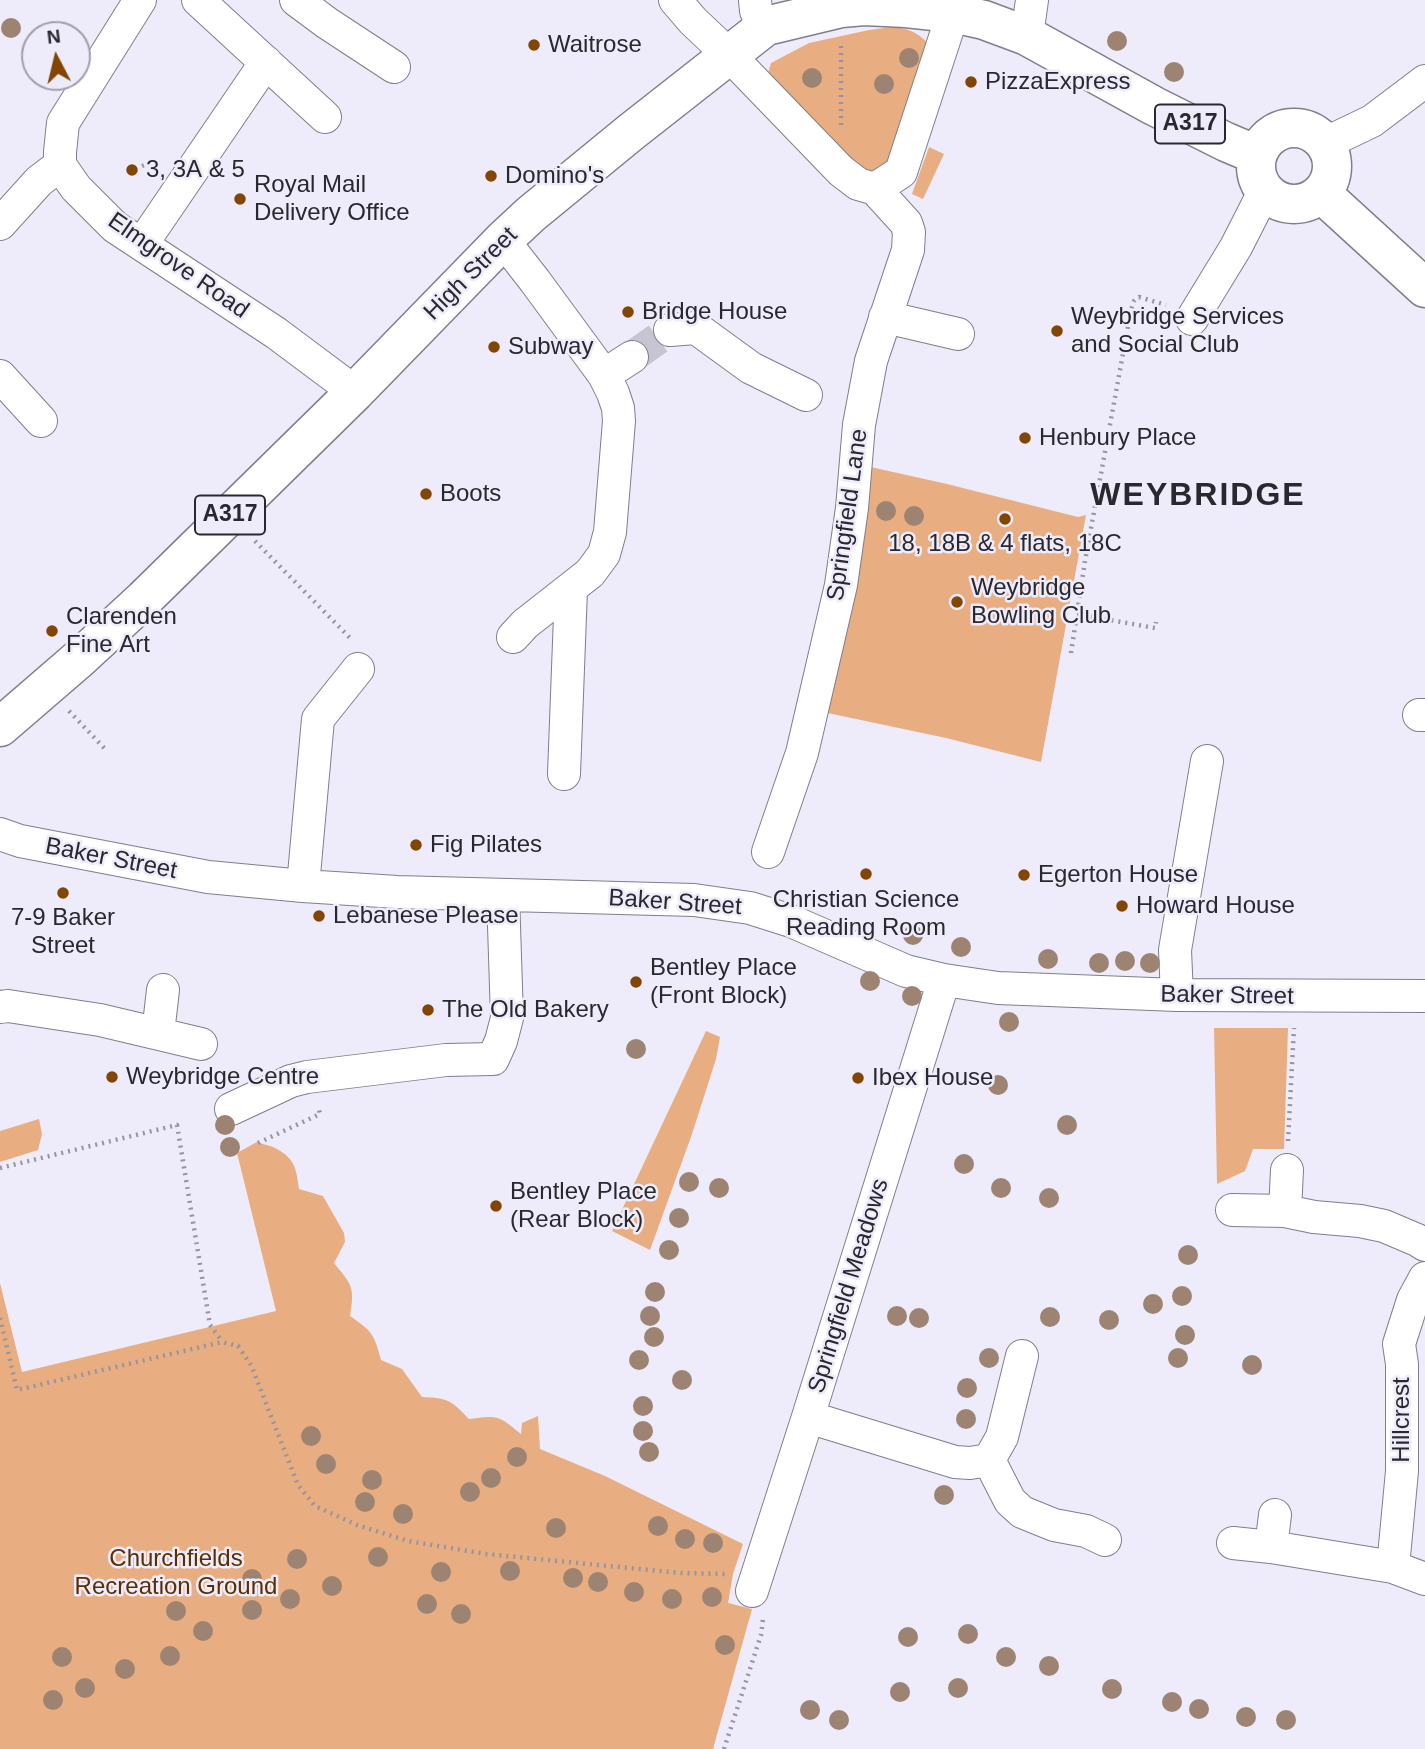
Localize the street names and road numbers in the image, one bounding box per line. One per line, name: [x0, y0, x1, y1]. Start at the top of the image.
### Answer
road number: A317: [1155, 105, 1225, 144]
street label: Elmgrove Road: [102, 207, 254, 325]
street label: High Street: [418, 221, 524, 327]
street label: Springfield Lane: [822, 427, 874, 603]
road number: A317: [195, 495, 265, 534]
street label: Baker Street: [43, 832, 179, 886]
street label: Baker Street: [607, 884, 743, 922]
street label: Baker Street: [1160, 980, 1294, 1012]
street label: Springfield Meadows: [803, 1175, 895, 1397]
street label: Hillcrest: [1388, 1377, 1416, 1463]

